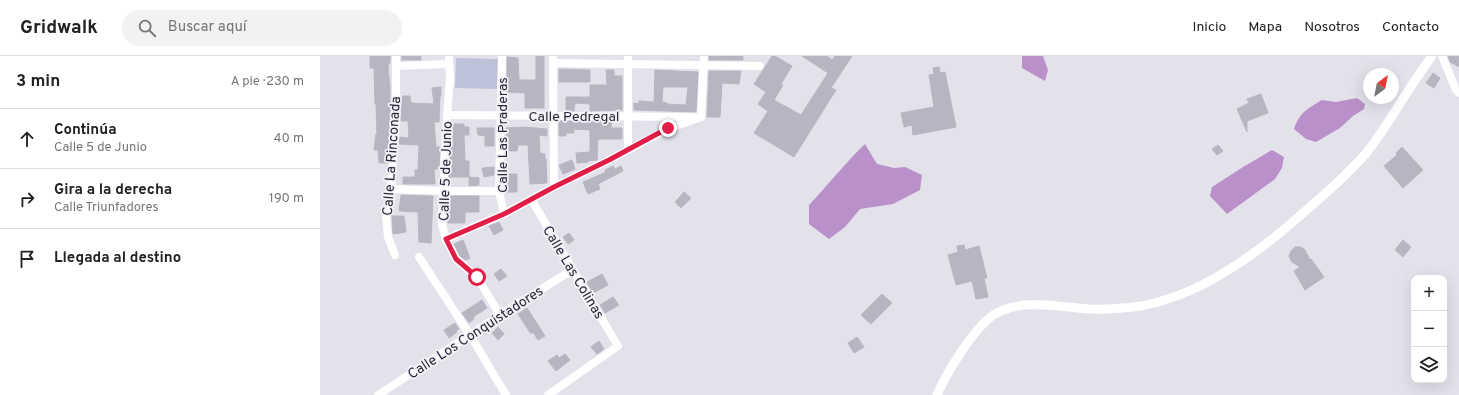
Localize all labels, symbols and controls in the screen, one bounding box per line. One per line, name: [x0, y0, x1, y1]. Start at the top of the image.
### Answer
search box: [122, 10, 402, 46]
text: Gridwalk: [20, 16, 98, 40]
icon: search: [136, 17, 158, 39]
text: Buscar aquí: [168, 18, 247, 37]
text: Inicio: [1193, 19, 1226, 36]
text: Mapa: [1248, 19, 1282, 36]
text: Nosotros: [1304, 19, 1360, 36]
text: Contacto: [1382, 19, 1439, 36]
north arrow: [1363, 68, 1399, 104]
text: 3 min: [16, 71, 60, 93]
text: A pie · 230 m: [231, 74, 304, 90]
street label: Calle Las Praderas: [495, 77, 512, 193]
street label: Calle La Rinconada: [380, 96, 405, 216]
street label: Calle Pedregal: [529, 109, 620, 126]
route end: [659, 119, 677, 137]
text: Continúa: [54, 121, 116, 140]
street label: Calle 5 de Junio: [436, 121, 457, 221]
icon: ahead: [16, 128, 38, 150]
text: 40 m: [274, 131, 304, 147]
text: Calle 5 de Junio: [54, 140, 147, 156]
text: Gira a la derecha: [54, 181, 172, 200]
icon: right: [16, 188, 38, 210]
text: 190 m: [269, 191, 304, 207]
text: Calle Triunfadores: [54, 200, 159, 216]
street label: Calle Las Colinas: [538, 223, 607, 322]
icon: arrive: [16, 248, 38, 270]
text: Llegada al destino: [54, 249, 181, 268]
route start: [468, 268, 486, 286]
map controls: [1411, 275, 1447, 383]
button: +: [1411, 275, 1447, 311]
street label: Calle Los Conquistadores: [405, 283, 547, 383]
button: −: [1411, 311, 1447, 347]
button: layers: [1411, 347, 1447, 383]

